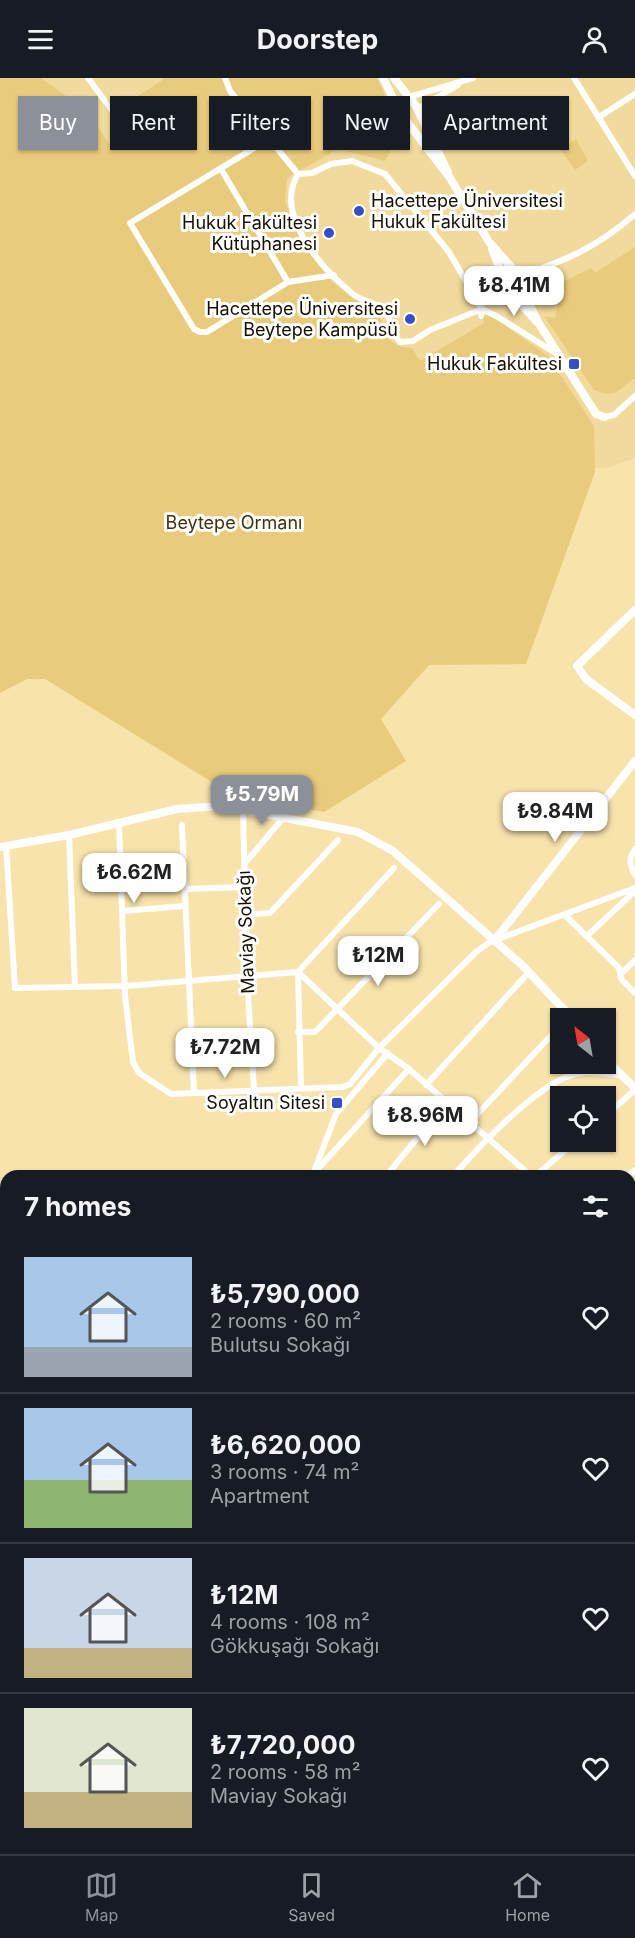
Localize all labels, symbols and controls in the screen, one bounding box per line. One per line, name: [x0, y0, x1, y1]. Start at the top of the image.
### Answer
icon: menu: [24, 23, 57, 56]
text: Doorstep: [257, 23, 378, 56]
icon: person: [578, 23, 611, 56]
chip: Buy: [18, 96, 98, 150]
chip: Rent: [110, 96, 197, 150]
chip: Filters: [209, 96, 311, 150]
chip: New: [323, 96, 410, 150]
chip: Apartment: [422, 96, 569, 150]
place label: Hacettepe Üniversitesi Hukuk Fakültesi: [371, 189, 563, 232]
marker: Hacettepe Üniversitesi Hukuk Fakültesi: [352, 204, 366, 218]
place label: Hukuk Fakültesi Kütüphanesi: [182, 212, 317, 254]
marker: Hukuk Fakültesi Kütüphanesi: [322, 226, 336, 240]
pin: ₺8.41M: [465, 266, 563, 317]
text: ₺8.41M: [478, 273, 550, 297]
place label: Hacettepe Üniversitesi Beytepe Kampüsü: [206, 297, 398, 340]
marker: Hacettepe Üniversitesi Beytepe Kampüsü: [403, 312, 417, 326]
place label: Hukuk Fakültesi: [427, 353, 562, 374]
marker: Hukuk Fakültesi: [567, 357, 581, 371]
park label: Beytepe Ormanı: [166, 512, 302, 533]
pin: ₺5.79M: [213, 775, 311, 826]
text: ₺5.79M: [225, 782, 299, 806]
pin: ₺9.84M: [506, 792, 604, 843]
text: ₺9.84M: [517, 799, 593, 823]
pin: ₺6.62M: [85, 853, 183, 904]
text: ₺6.62M: [96, 860, 172, 884]
street label: Maviay Sokağı: [233, 870, 258, 994]
pin: ₺12M: [342, 936, 414, 987]
text: ₺12M: [352, 943, 404, 967]
north arrow: [550, 1008, 616, 1074]
map controls: [550, 1008, 616, 1152]
pin: ₺7.72M: [176, 1028, 274, 1079]
text: ₺7.72M: [189, 1035, 261, 1059]
button: locate: [550, 1086, 616, 1152]
place label: Soyaltın Sitesi: [206, 1092, 325, 1113]
marker: Soyaltın Sitesi: [330, 1096, 344, 1110]
pin: ₺8.96M: [376, 1096, 474, 1147]
text: ₺8.96M: [387, 1103, 463, 1127]
icon: filters: [579, 1190, 612, 1223]
text: 7 homes: [24, 1191, 131, 1222]
text: ₺5,790,000: [210, 1278, 360, 1309]
icon: home: [72, 1281, 144, 1353]
icon: heart: [579, 1301, 612, 1334]
text: 2 rooms · 60 m²: [210, 1309, 361, 1333]
text: Bulutsu Sokağı: [210, 1333, 350, 1357]
text: ₺6,620,000: [210, 1429, 361, 1460]
icon: home: [72, 1432, 144, 1504]
icon: heart: [579, 1452, 612, 1485]
text: 3 rooms · 74 m²: [210, 1460, 359, 1484]
text: Apartment: [210, 1484, 309, 1508]
text: ₺12M: [210, 1579, 279, 1610]
icon: home: [72, 1582, 144, 1654]
icon: heart: [579, 1602, 612, 1635]
text: 4 rooms · 108 m²: [210, 1610, 370, 1634]
text: Gökkuşağı Sokağı: [210, 1634, 379, 1658]
text: ₺7,720,000: [210, 1729, 355, 1760]
icon: home: [72, 1732, 144, 1804]
icon: heart: [579, 1752, 612, 1785]
text: 2 rooms · 58 m²: [210, 1760, 361, 1784]
text: Maviay Sokağı: [210, 1784, 347, 1808]
tab: Map: [85, 1869, 118, 1925]
tab: Saved: [288, 1869, 335, 1925]
tab: Home: [505, 1869, 550, 1925]

